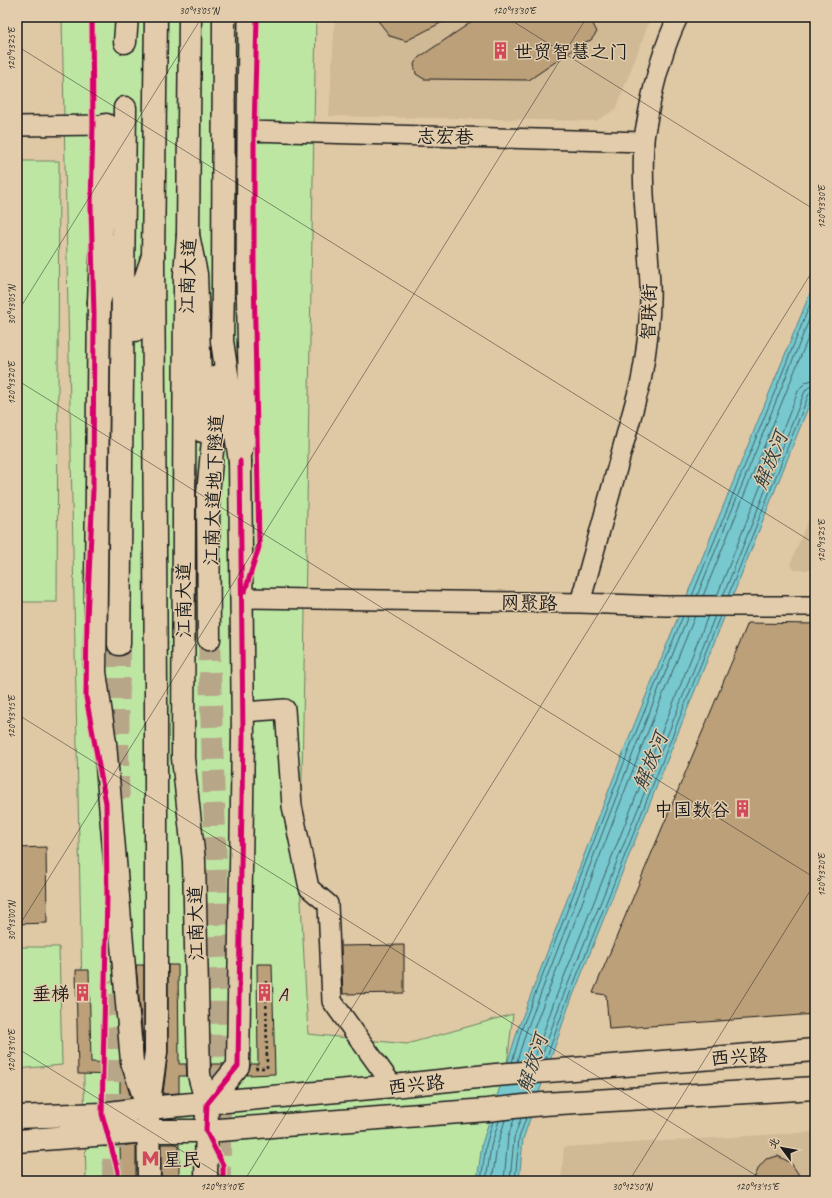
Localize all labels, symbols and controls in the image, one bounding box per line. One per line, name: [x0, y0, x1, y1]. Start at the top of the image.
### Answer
text: 30°13'05"N: [179, 4, 221, 17]
text: 120°13'30"E: [492, 4, 537, 17]
text: 120°13'25"E: [5, 26, 18, 71]
place label: 世贸智慧之门: [514, 40, 628, 64]
building icon: 世贸智慧之门: [491, 41, 511, 61]
street label: 志宏巷: [416, 125, 474, 149]
text: 120°13'30"E: [815, 184, 828, 229]
street label: 江南大道: [175, 238, 201, 314]
text: 30°13'05"N: [5, 283, 18, 325]
street label: 智联街: [636, 283, 662, 341]
text: 120°13'20"E: [5, 360, 18, 405]
street label: 江南大道地下隧道: [199, 414, 229, 566]
water label: 解放河: [748, 425, 794, 493]
text: 120°13'25"E: [815, 518, 828, 563]
street label: 江南大道: [172, 562, 196, 638]
street label: 网聚路: [500, 591, 558, 615]
text: 120°13'15"E: [5, 694, 18, 739]
water label: 解放河: [628, 726, 674, 794]
place label: 中国数谷: [654, 798, 730, 822]
building icon: 中国数谷: [733, 799, 753, 819]
text: 120°13'20"E: [815, 852, 828, 897]
street label: 江南大道: [183, 885, 209, 961]
text: 30°13'00"N: [5, 899, 18, 941]
place label: 垂梯: [32, 982, 70, 1006]
place label: A: [278, 982, 289, 1006]
building icon: 垂梯: [73, 983, 93, 1003]
building icon: A: [255, 983, 275, 1003]
text: 120°13'10"E: [5, 1028, 18, 1073]
water label: 解放河: [511, 1028, 555, 1096]
street label: 西兴路: [710, 1043, 768, 1071]
street label: 西兴路: [386, 1070, 446, 1100]
north arrow: [762, 1128, 802, 1168]
text: 北: [765, 1134, 782, 1151]
place label: 星民: [163, 1148, 201, 1172]
metro station icon: 星民: [140, 1149, 160, 1169]
text: 120°13'10"E: [200, 1180, 245, 1193]
text: 30°12'50"N: [612, 1180, 654, 1193]
text: 120°13'15"E: [735, 1180, 780, 1193]

